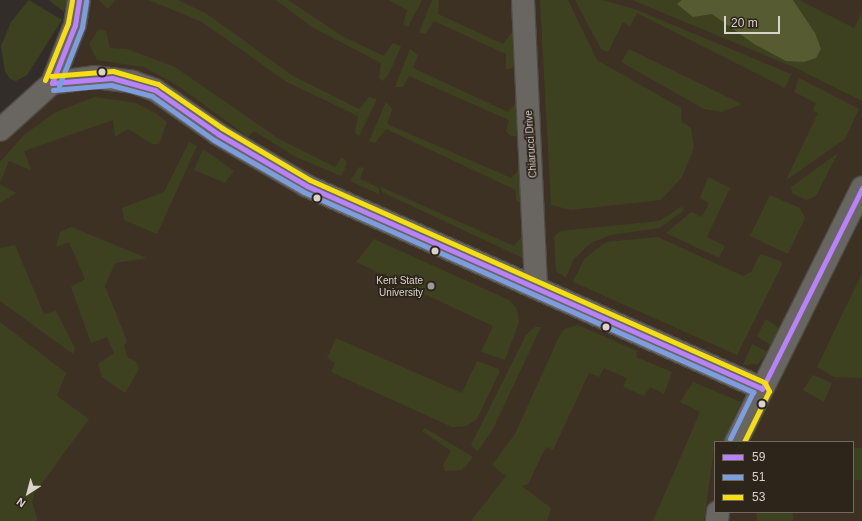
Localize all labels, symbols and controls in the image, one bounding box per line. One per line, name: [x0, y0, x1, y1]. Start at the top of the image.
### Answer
scale bar: [726, 8, 782, 34]
text: 20 m: [731, 16, 758, 30]
unlabelled marker: [97, 67, 107, 77]
street label: Chiarucci Drive: [523, 110, 539, 178]
unlabelled marker: [312, 193, 322, 203]
unlabelled marker: [430, 246, 440, 256]
place label: Kent State University: [376, 274, 423, 298]
marker: Kent State University: [426, 281, 436, 291]
unlabelled marker: [601, 322, 611, 332]
unlabelled marker: [757, 399, 767, 409]
legend: [714, 441, 854, 513]
text: 59: [752, 450, 765, 464]
text: 51: [752, 470, 765, 484]
north arrow: [8, 473, 48, 513]
text: 53: [752, 490, 765, 504]
text: N: [14, 496, 28, 510]

